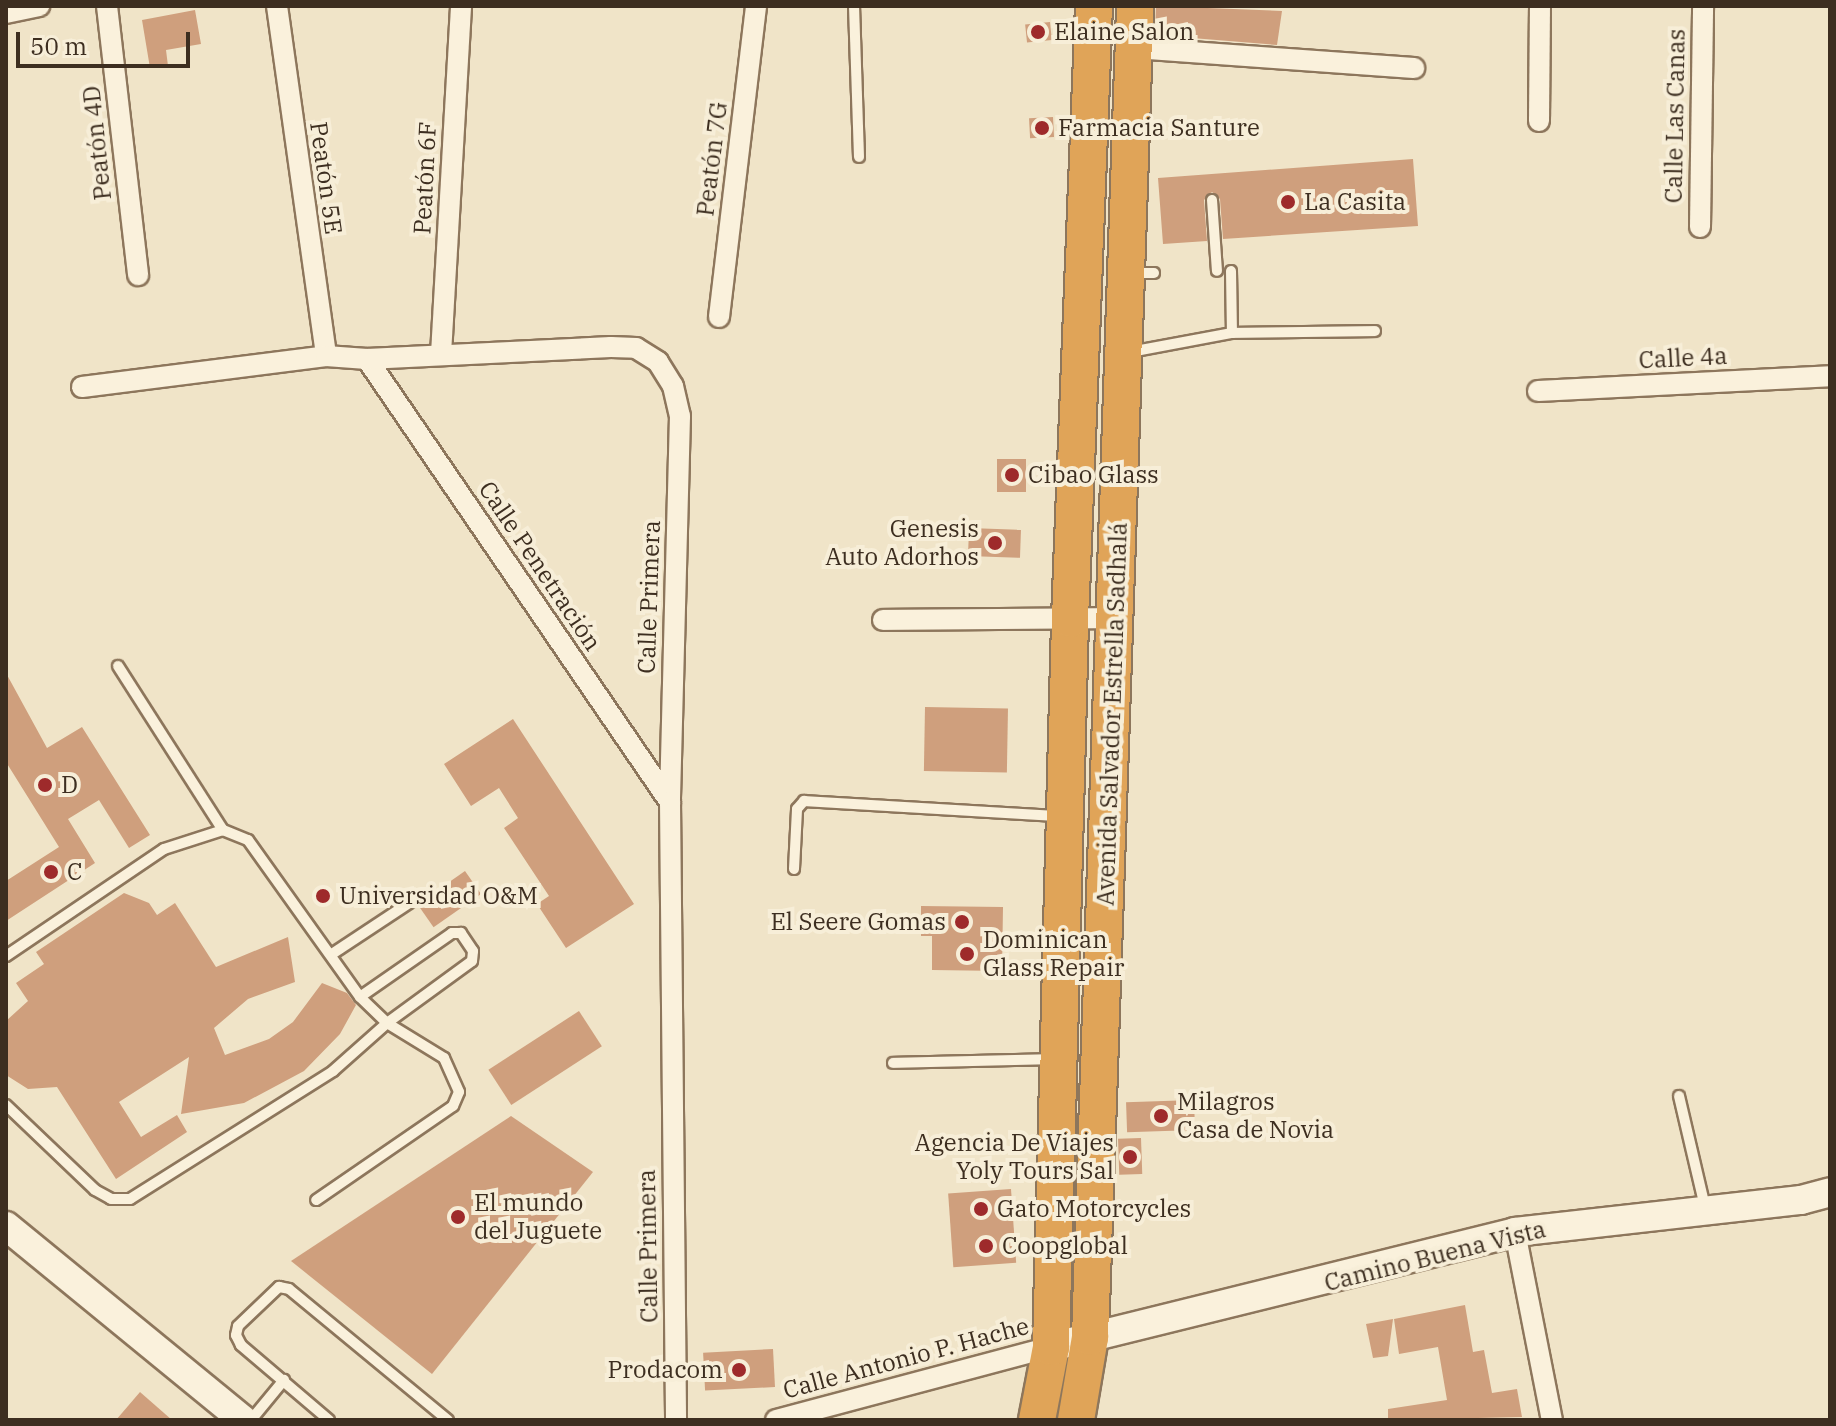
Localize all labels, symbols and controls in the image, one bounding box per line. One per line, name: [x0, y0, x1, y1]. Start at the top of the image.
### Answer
scale bar: [20, 16, 194, 66]
place label: Elaine Salon: [1054, 18, 1194, 46]
marker: Elaine Salon: [1029, 23, 1047, 41]
street label: Calle Las Canas: [1659, 29, 1691, 203]
text: 50 m: [30, 30, 87, 62]
street label: Peatón 4D: [77, 84, 117, 202]
street label: Peatón 7G: [691, 100, 733, 218]
place label: Farmacia Santure: [1058, 114, 1260, 142]
marker: Farmacia Santure: [1033, 119, 1051, 137]
street label: Peatón 5E: [304, 120, 348, 236]
street label: Peatón 6F: [408, 121, 442, 235]
place label: La Casita: [1304, 188, 1406, 216]
marker: La Casita: [1279, 193, 1297, 211]
street label: Calle 4a: [1638, 341, 1728, 375]
place label: Cibao Glass: [1028, 461, 1159, 489]
marker: Cibao Glass: [1003, 466, 1021, 484]
street label: Calle Penetración: [473, 476, 607, 656]
place label: Genesis Auto Adorhos: [825, 515, 979, 571]
street label: Calle Primera: [632, 520, 666, 674]
street label: Avenida Salvador Estrella Sadhalá: [1091, 522, 1133, 906]
marker: Genesis Auto Adorhos: [986, 534, 1004, 552]
place label: D: [61, 771, 78, 799]
marker: D: [36, 776, 54, 794]
place label: C: [67, 858, 83, 886]
marker: C: [42, 863, 60, 881]
place label: Universidad O&M: [339, 882, 538, 910]
marker: Universidad O&M: [314, 887, 332, 905]
place label: El Seere Gomas: [770, 908, 946, 936]
marker: El Seere Gomas: [953, 913, 971, 931]
place label: Dominican Glass Repair: [983, 926, 1124, 982]
marker: Dominican Glass Repair: [958, 945, 976, 963]
place label: Milagros Casa de Novia: [1177, 1088, 1334, 1144]
marker: Milagros Casa de Novia: [1152, 1107, 1170, 1125]
place label: Agencia De Viajes Yoly Tours Sal: [914, 1129, 1114, 1185]
marker: Agencia De Viajes Yoly Tours Sal: [1121, 1148, 1139, 1166]
street label: Calle Primera: [632, 1169, 664, 1323]
place label: El mundo del Juguete: [474, 1189, 602, 1245]
place label: Gato Motorcycles: [997, 1195, 1191, 1223]
marker: Gato Motorcycles: [972, 1200, 990, 1218]
marker: El mundo del Juguete: [449, 1208, 467, 1226]
street label: Camino Buena Vista: [1321, 1215, 1549, 1297]
place label: Coopglobal: [1002, 1232, 1128, 1260]
marker: Coopglobal: [977, 1237, 995, 1255]
street label: Calle Antonio P. Hache: [780, 1311, 1032, 1405]
place label: Prodacom: [608, 1356, 723, 1384]
marker: Prodacom: [730, 1361, 748, 1379]

